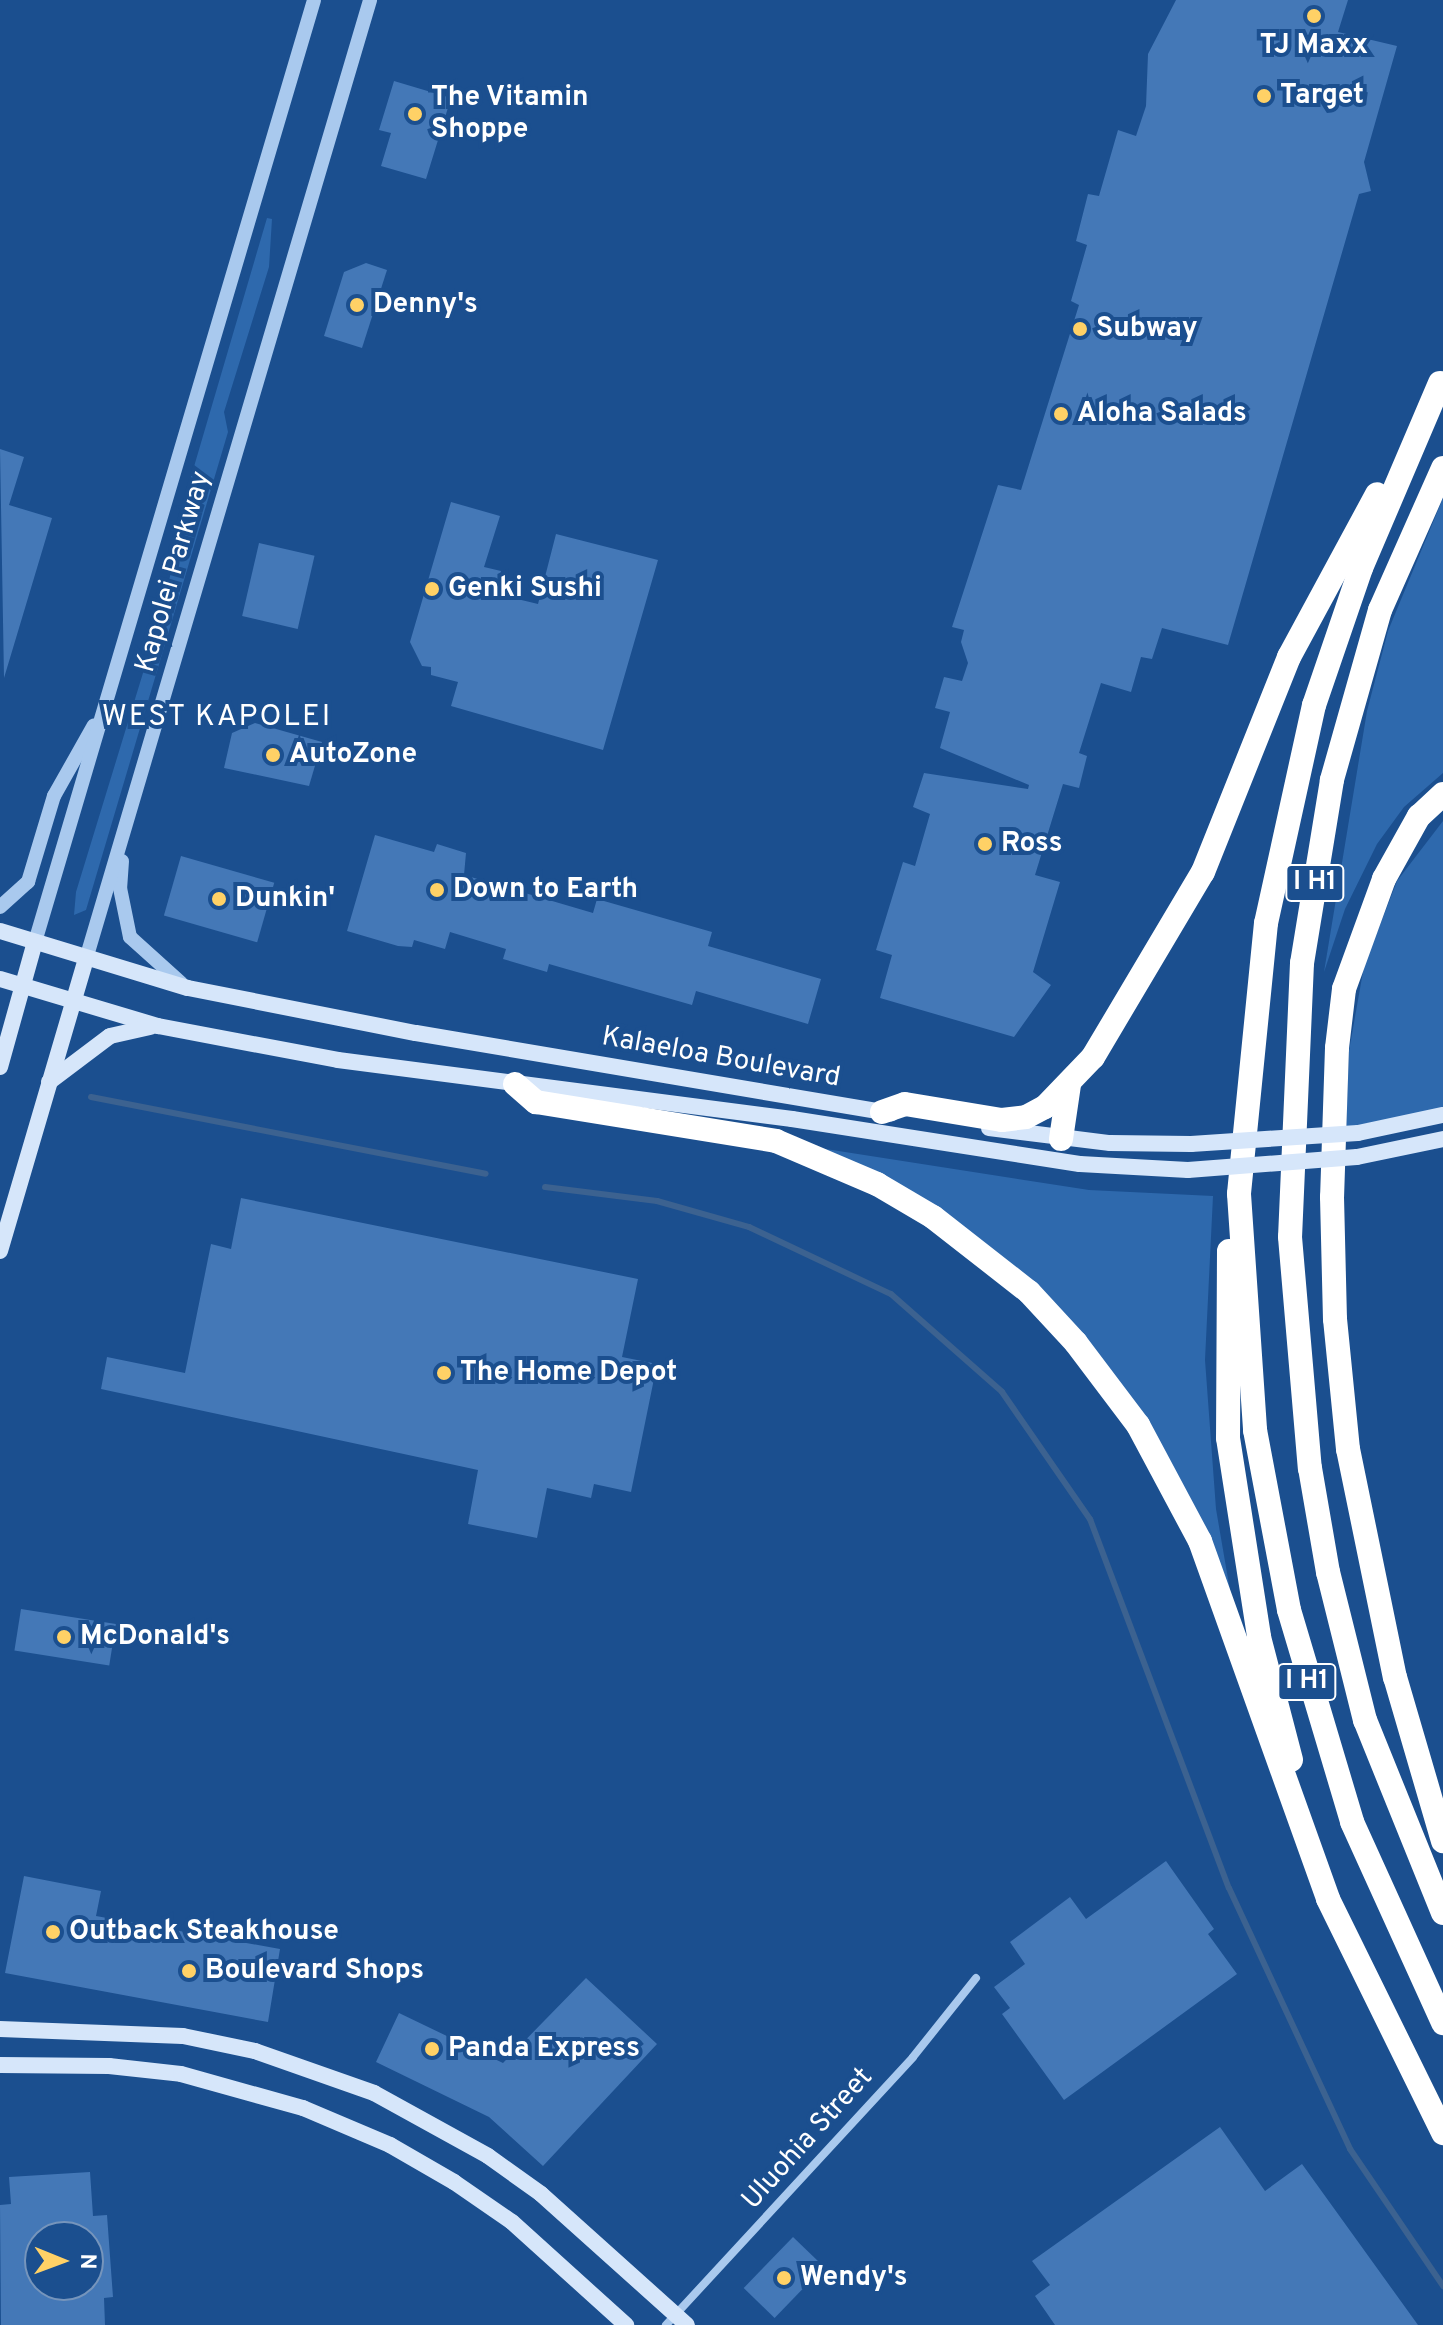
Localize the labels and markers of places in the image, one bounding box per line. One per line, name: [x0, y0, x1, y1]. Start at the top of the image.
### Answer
marker: TJ Maxx: [1305, 7, 1323, 25]
place label: TJ Maxx: [1260, 29, 1368, 63]
place label: Target: [1280, 79, 1364, 113]
place label: The Vitamin Shoppe: [431, 81, 590, 147]
marker: Target: [1255, 87, 1273, 105]
marker: The Vitamin Shoppe: [406, 105, 424, 123]
place label: Denny's: [373, 288, 478, 322]
marker: Denny's: [348, 296, 366, 314]
place label: Subway: [1096, 312, 1198, 346]
marker: Subway: [1071, 320, 1089, 338]
place label: Aloha Salads: [1077, 397, 1247, 431]
marker: Aloha Salads: [1052, 405, 1070, 423]
place label: Genki Sushi: [448, 572, 602, 606]
marker: Genki Sushi: [423, 580, 441, 598]
place label: AutoZone: [289, 738, 417, 772]
marker: AutoZone: [264, 746, 282, 764]
place label: Ross: [1001, 827, 1063, 861]
marker: Ross: [976, 835, 994, 853]
place label: Down to Earth: [453, 873, 638, 907]
marker: Down to Earth: [428, 881, 446, 899]
place label: Dunkin': [235, 882, 335, 916]
marker: Dunkin': [210, 890, 228, 908]
place label: The Home Depot: [460, 1356, 677, 1390]
marker: The Home Depot: [435, 1364, 453, 1382]
place label: McDonald's: [80, 1620, 230, 1654]
marker: McDonald's: [55, 1628, 73, 1646]
place label: Outback Steakhouse: [69, 1915, 339, 1949]
marker: Outback Steakhouse: [44, 1923, 62, 1941]
place label: Boulevard Shops: [205, 1954, 424, 1988]
marker: Boulevard Shops: [180, 1962, 198, 1980]
place label: Panda Express: [448, 2032, 640, 2066]
marker: Panda Express: [423, 2040, 441, 2058]
place label: Wendy's: [800, 2261, 908, 2295]
marker: Wendy's: [775, 2269, 793, 2287]

